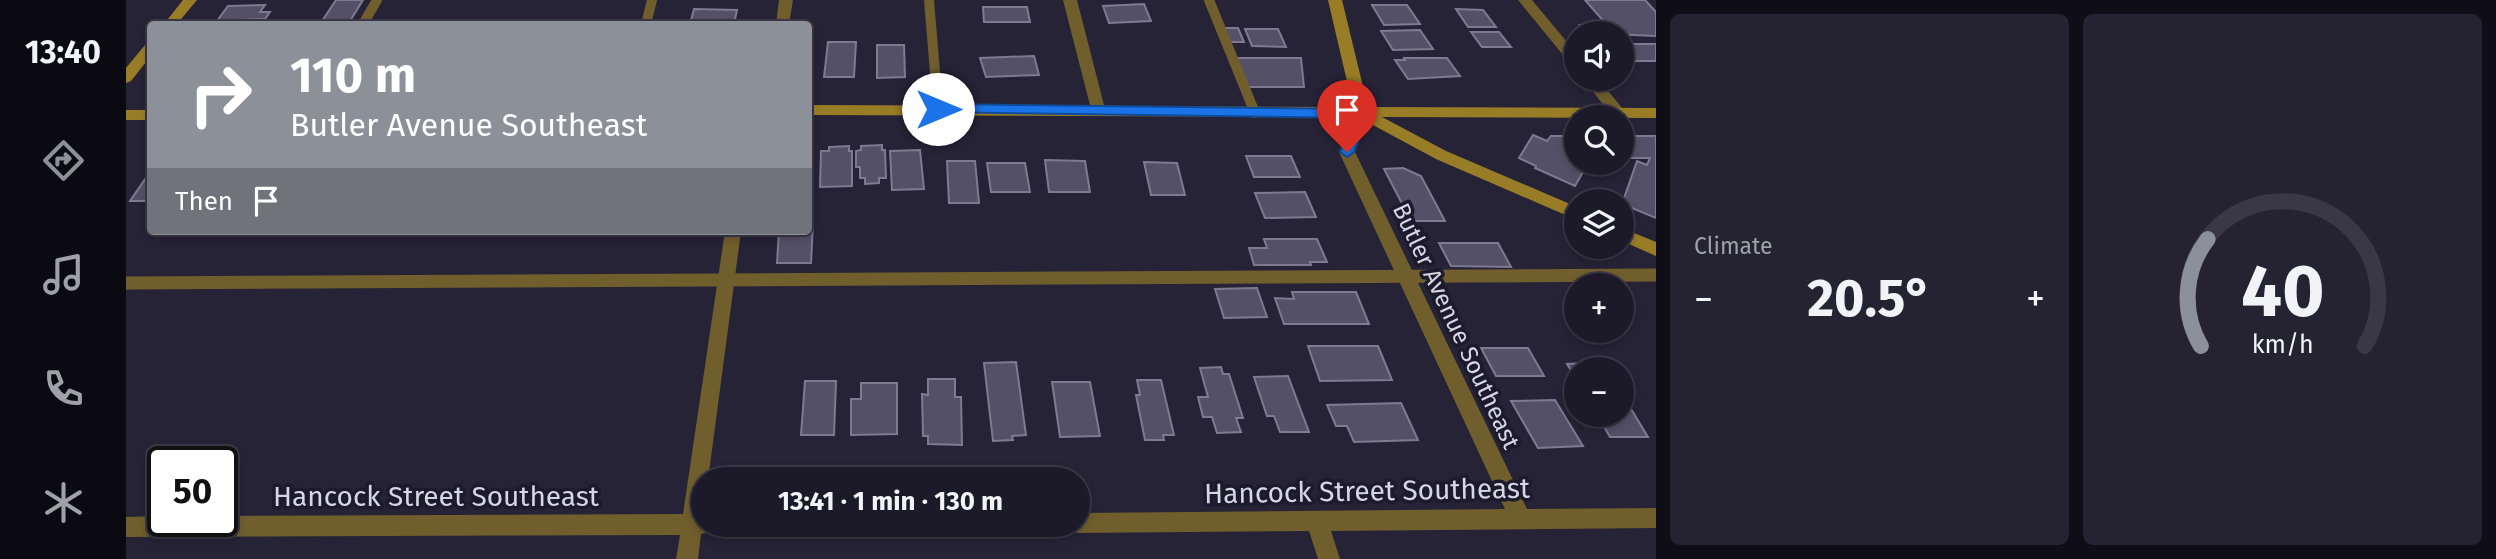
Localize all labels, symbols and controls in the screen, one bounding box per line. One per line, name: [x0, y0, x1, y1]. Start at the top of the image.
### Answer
map controls: [1564, 21, 1634, 427]
button: sound: [1564, 21, 1634, 91]
text: 13:40: [25, 33, 101, 71]
text: 110 m: [290, 46, 416, 105]
icon: right: [175, 49, 266, 140]
position arrow: [901, 72, 975, 146]
pin: [1317, 80, 1377, 152]
icon: arrive: [1328, 91, 1366, 129]
button: search: [1564, 105, 1634, 175]
text: Butler Avenue Southeast: [290, 106, 647, 144]
icon: directions: [39, 136, 88, 185]
icon: arrive: [247, 182, 285, 220]
text: Then: [175, 186, 233, 217]
button: layers: [1564, 189, 1634, 259]
street label: Butler Avenue Southeast: [1387, 199, 1525, 454]
text: Climate: [1694, 232, 1773, 260]
text: 40: [2241, 248, 2324, 335]
icon: music: [39, 250, 88, 299]
text: 20.5°: [1807, 267, 1932, 330]
button: +: [1564, 273, 1634, 343]
text: −: [1694, 276, 1713, 322]
text: +: [2026, 276, 2045, 322]
text: km/h: [2252, 329, 2313, 359]
button: −: [1564, 357, 1634, 427]
icon: phone: [39, 364, 88, 413]
speed limit sign: 50: [147, 446, 238, 537]
street label: Hancock Street Southeast: [1204, 472, 1531, 510]
icon: climate: [39, 478, 88, 527]
street label: Hancock Street Southeast: [273, 480, 600, 513]
text: 13:41 · 1 min · 130 m: [778, 486, 1003, 517]

